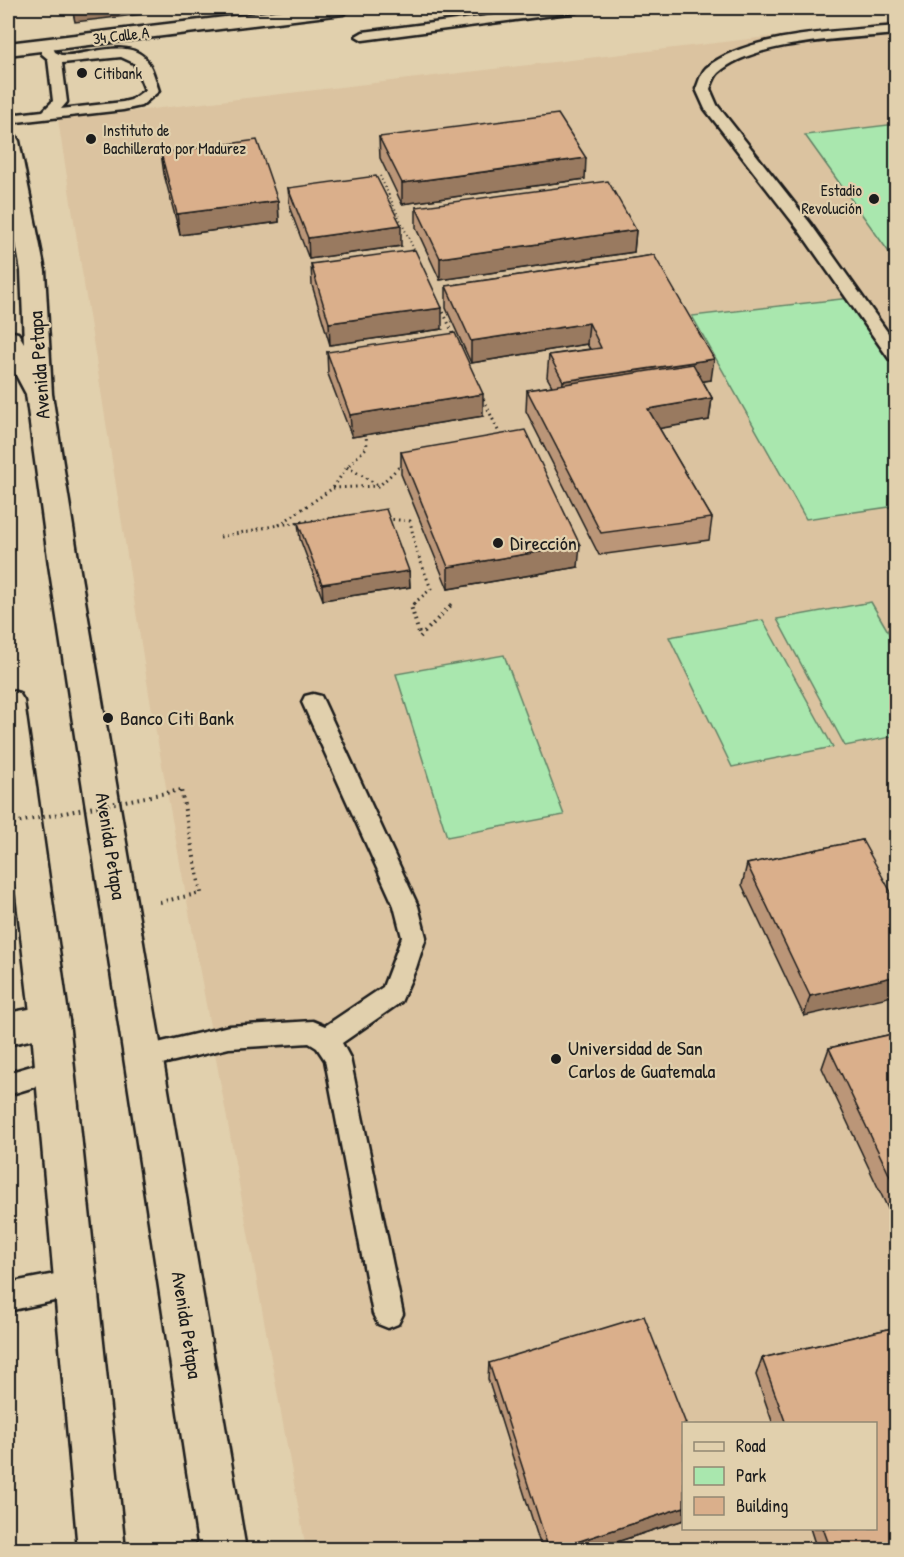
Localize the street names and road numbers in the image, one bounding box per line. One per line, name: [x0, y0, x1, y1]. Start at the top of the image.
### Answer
street label: 34 Calle A: [92, 21, 151, 49]
street label: Avenida Petapa: [21, 310, 56, 420]
street label: Avenida Petapa: [90, 790, 133, 902]
street label: Avenida Petapa: [166, 1269, 209, 1381]

